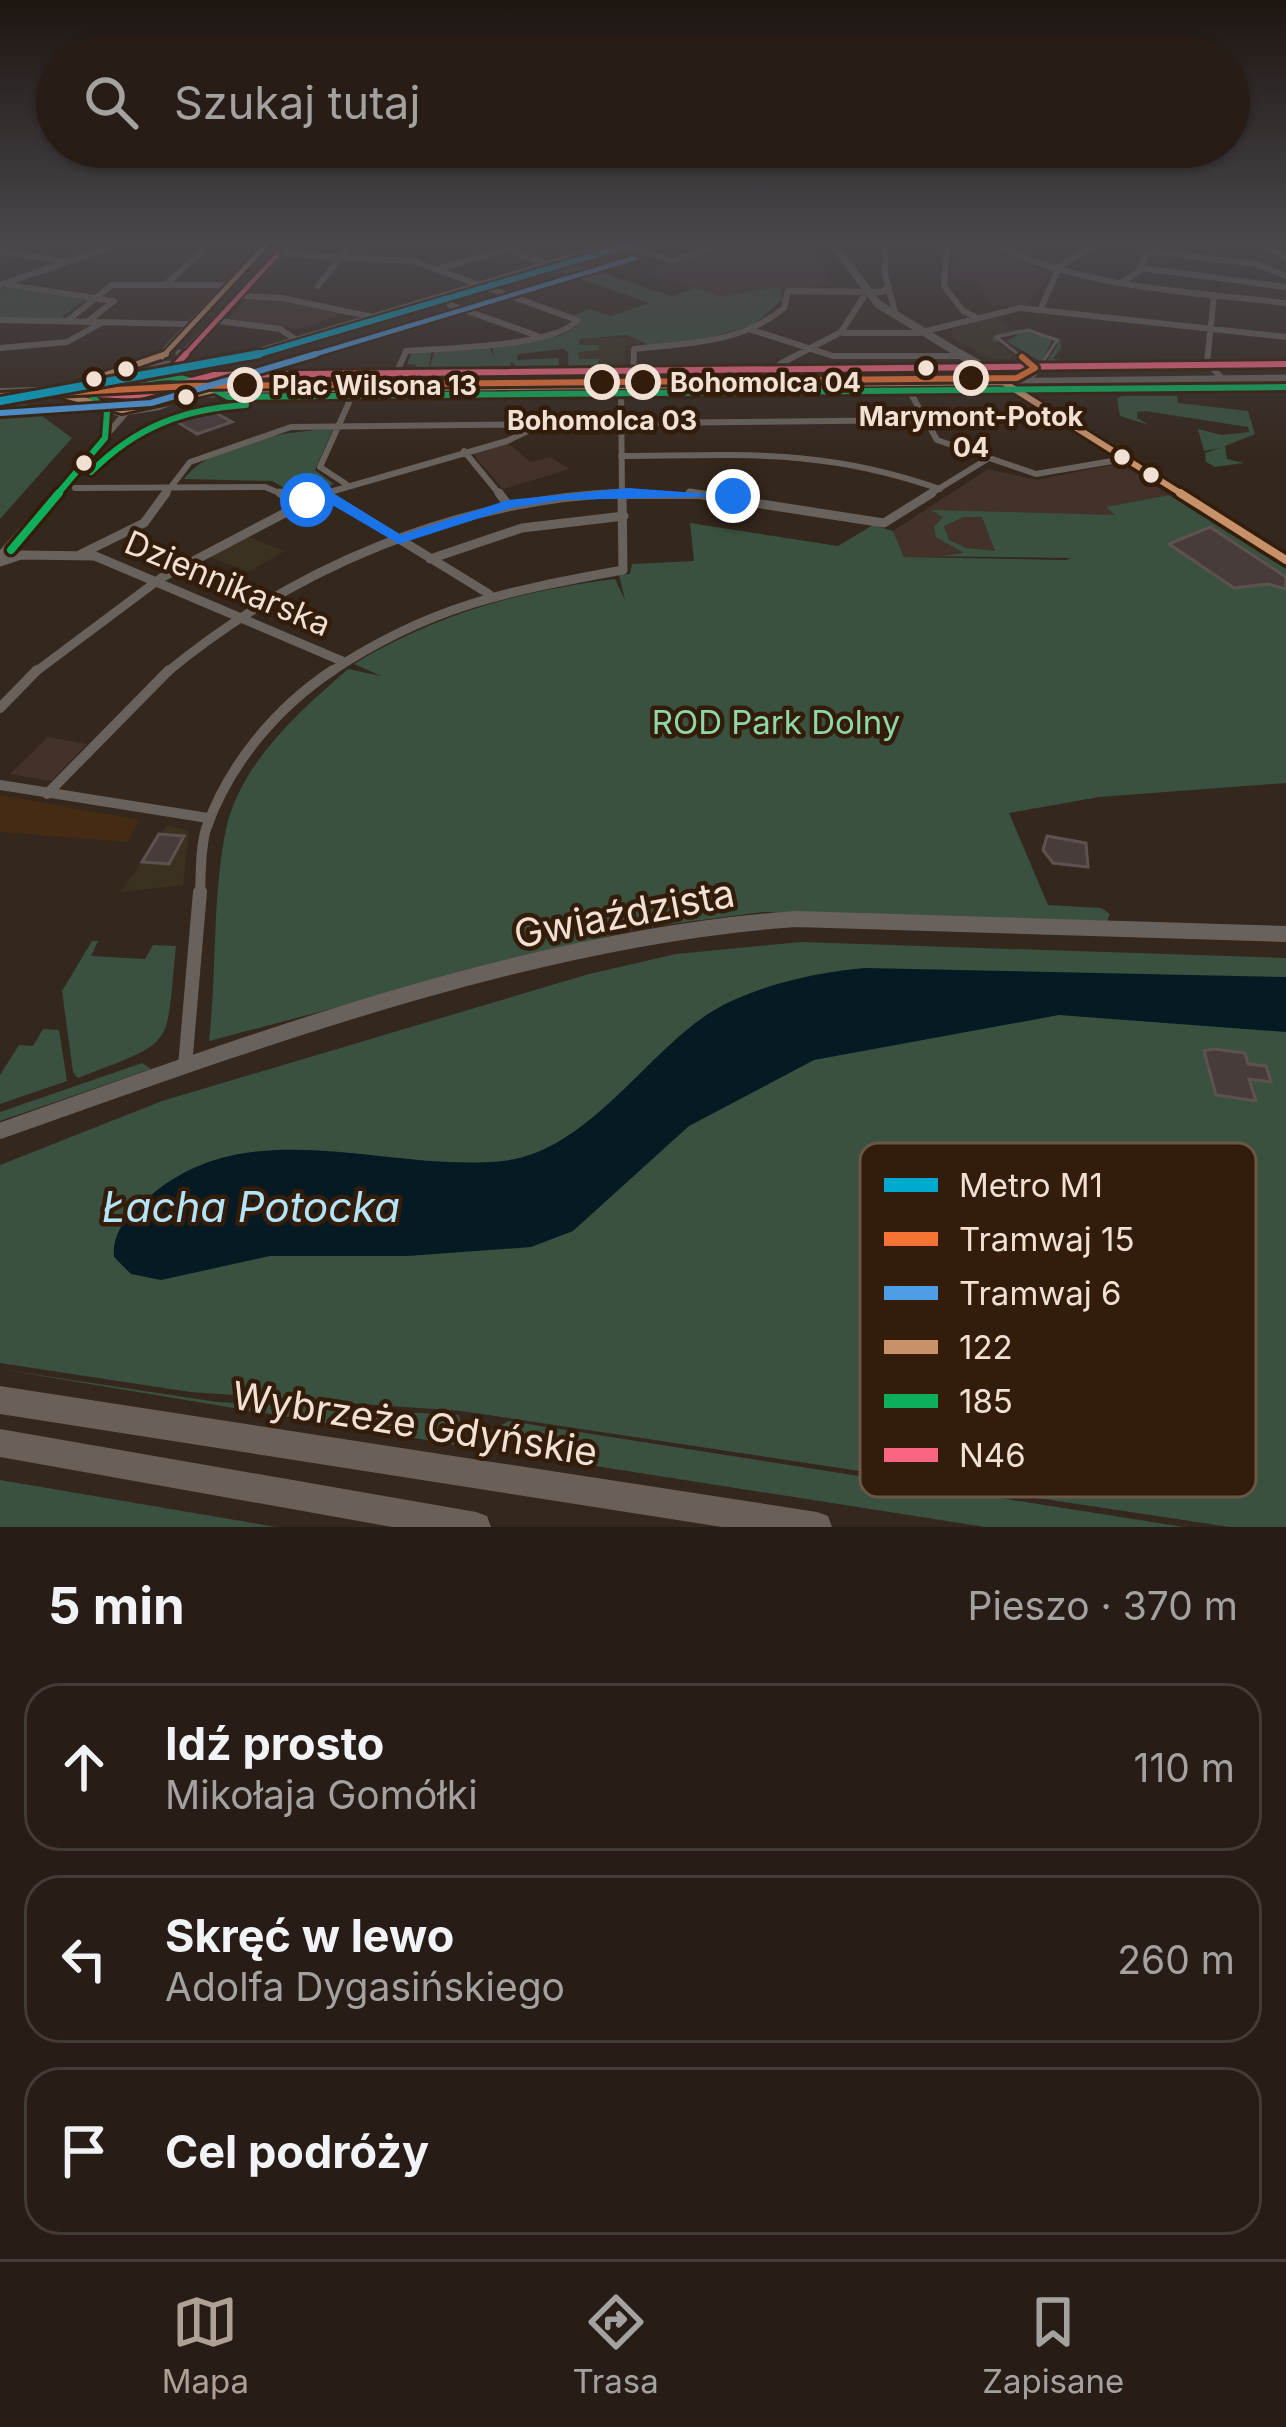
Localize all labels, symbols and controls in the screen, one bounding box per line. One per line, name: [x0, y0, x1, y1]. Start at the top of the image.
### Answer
search box: [36, 36, 1250, 168]
icon: search: [78, 69, 144, 135]
text: Szukaj tutaj: [174, 75, 420, 130]
unlabelled marker: [915, 357, 937, 379]
unlabelled marker: [115, 358, 137, 380]
marker: Marymont-Potok 04: [955, 362, 987, 394]
marker: Bohomolca 03: [586, 366, 618, 398]
marker: Bohomolca 04: [627, 366, 659, 398]
place label: Bohomolca 04: [670, 366, 861, 399]
unlabelled marker: [83, 368, 105, 390]
marker: Plac Wilsona 13: [229, 369, 261, 401]
place label: Plac Wilsona 13: [272, 369, 477, 402]
unlabelled marker: [175, 386, 197, 408]
place label: Marymont-Potok 04: [859, 400, 1083, 464]
place label: Bohomolca 03: [507, 404, 697, 437]
unlabelled marker: [1111, 446, 1133, 468]
unlabelled marker: [73, 452, 95, 474]
unlabelled marker: [1140, 464, 1162, 486]
route end: [706, 469, 760, 523]
route start: [280, 473, 334, 527]
street label: Dziennikarska: [119, 522, 337, 644]
park label: ROD Park Dolny: [652, 702, 900, 742]
street label: Gwiaździsta: [510, 869, 738, 957]
legend: [860, 1143, 1256, 1497]
text: Metro M1: [959, 1165, 1103, 1205]
water label: Łacha Potocka: [102, 1181, 400, 1232]
text: Tramwaj 15: [959, 1219, 1135, 1259]
text: Tramwaj 6: [959, 1273, 1122, 1313]
text: 122: [959, 1327, 1013, 1367]
street label: Wybrzeże Gdyńskie: [229, 1371, 601, 1475]
text: 185: [959, 1381, 1013, 1421]
text: N46: [959, 1435, 1026, 1475]
text: 5 min: [48, 1575, 185, 1636]
text: Pieszo · 370 m: [968, 1582, 1238, 1629]
text: Idź prosto: [165, 1716, 384, 1771]
icon: ahead: [51, 1734, 117, 1800]
text: 110 m: [1134, 1744, 1235, 1791]
text: Mikołaja Gomółki: [165, 1771, 478, 1818]
text: Skręć w lewo: [165, 1908, 454, 1963]
icon: left: [51, 1926, 117, 1992]
text: 260 m: [1117, 1936, 1235, 1983]
text: Adolfa Dygasińskiego: [165, 1963, 565, 2010]
icon: arrive: [51, 2118, 117, 2184]
text: Cel podróży: [165, 2124, 429, 2179]
tab: Mapa: [162, 2289, 249, 2401]
tab: Trasa: [572, 2289, 659, 2401]
tab: Zapisane: [982, 2289, 1124, 2401]

